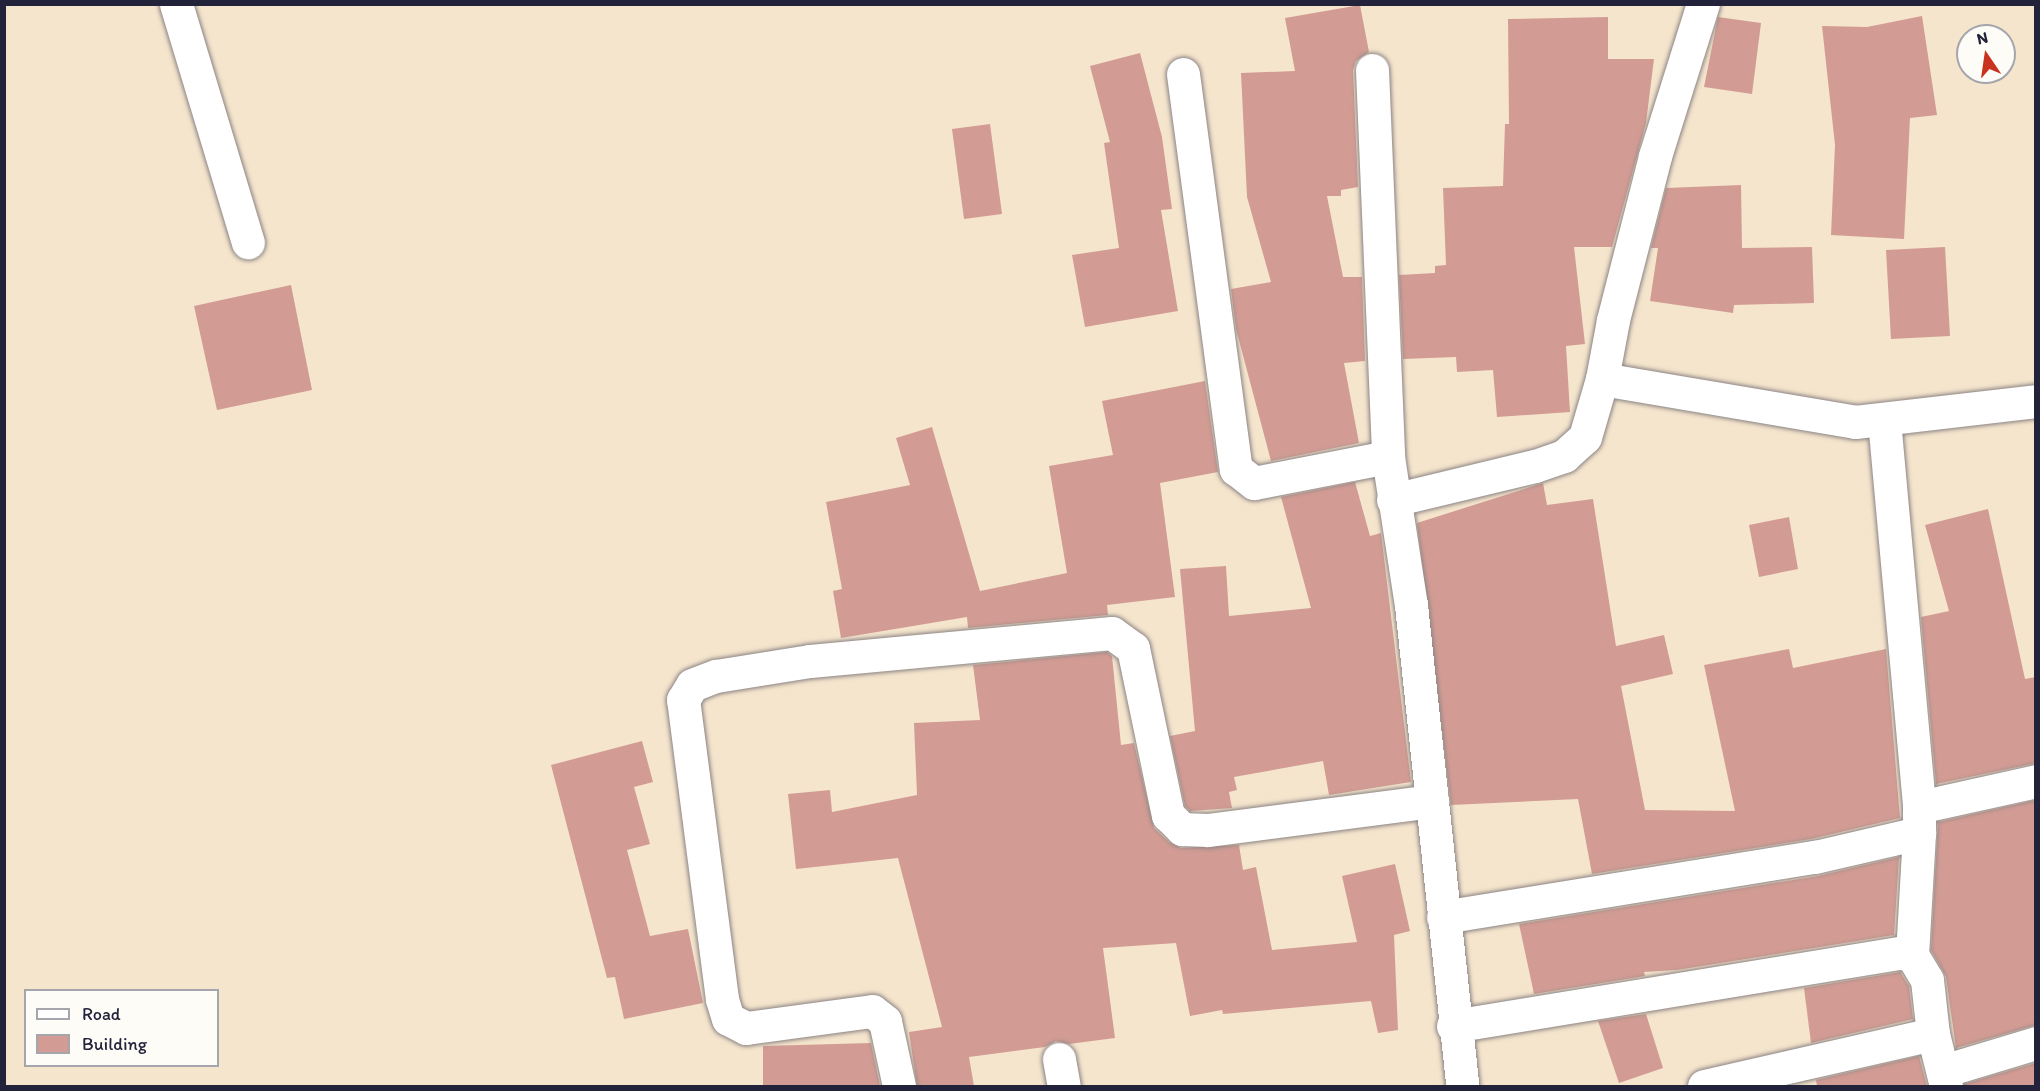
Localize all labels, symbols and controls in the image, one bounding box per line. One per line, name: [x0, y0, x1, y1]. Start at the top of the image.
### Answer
north arrow: [1956, 24, 2016, 84]
text: N: [1975, 27, 1990, 48]
legend: [24, 989, 219, 1067]
text: Road: [82, 1003, 121, 1025]
text: Building: [82, 1033, 147, 1055]

